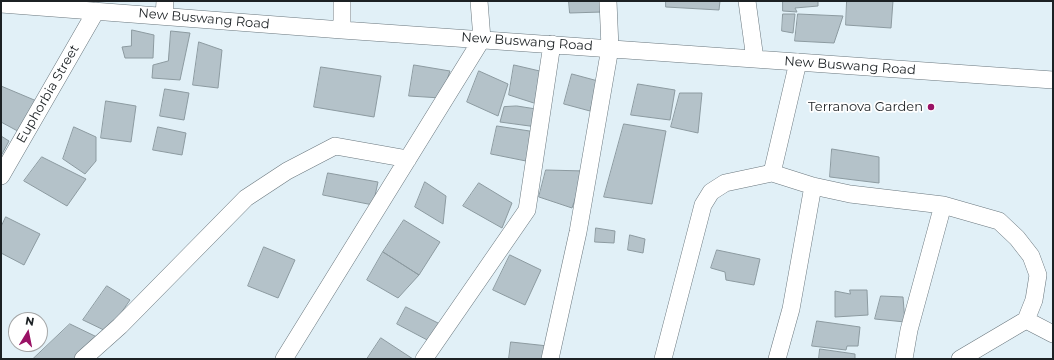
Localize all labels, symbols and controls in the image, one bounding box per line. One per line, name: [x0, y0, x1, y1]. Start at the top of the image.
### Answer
street label: New Buswang Road: [138, 5, 270, 33]
street label: New Buswang Road: [461, 30, 593, 54]
street label: Euphorbia Street: [14, 42, 82, 146]
street label: New Buswang Road: [784, 54, 916, 78]
place label: Terranova Garden: [808, 99, 923, 115]
marker: Terranova Garden: [926, 102, 936, 112]
north arrow: [8, 312, 48, 352]
text: N: [24, 314, 35, 329]

